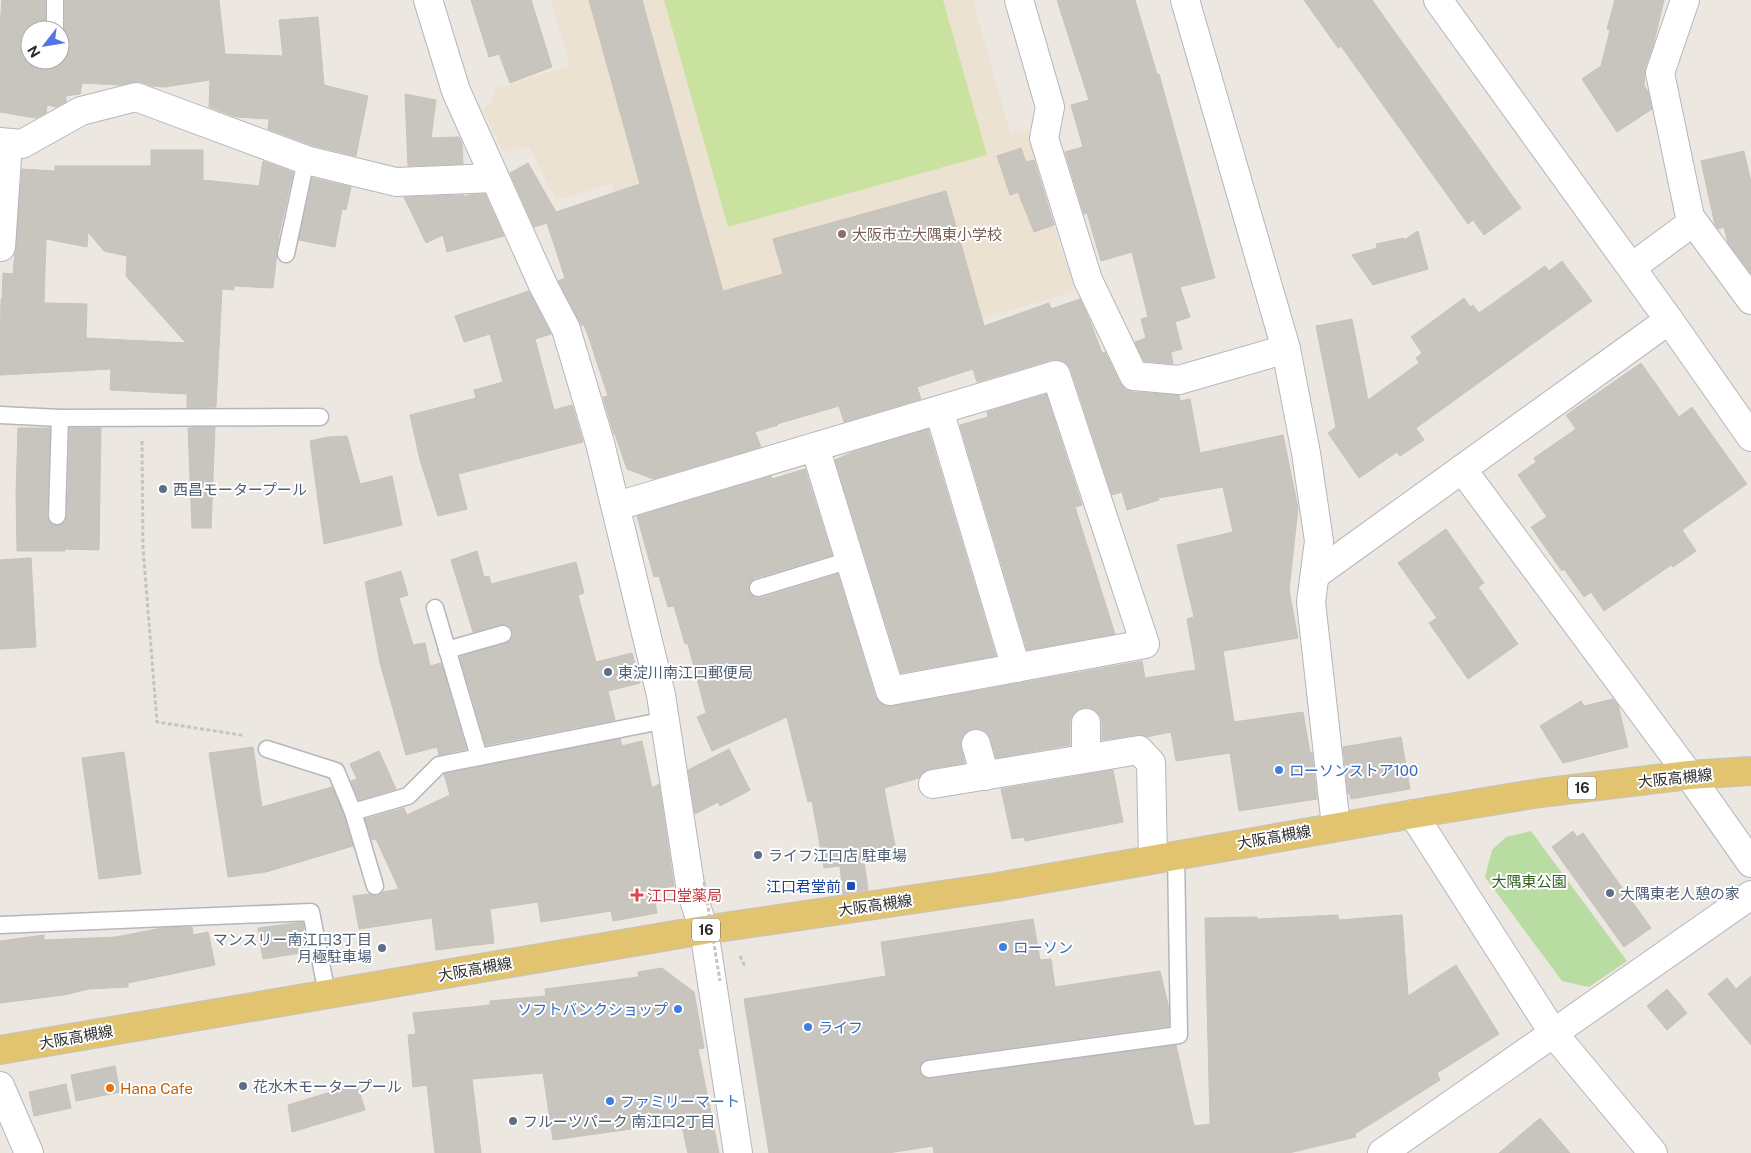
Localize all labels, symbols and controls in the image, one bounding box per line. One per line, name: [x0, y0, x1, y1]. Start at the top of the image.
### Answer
north arrow: [20, 20, 70, 70]
text: N: [24, 43, 44, 61]
place label: 大阪市立大隅東小学校: [852, 226, 1002, 243]
marker: 大阪市立大隅東小学校: [836, 228, 848, 240]
place label: 西昌モータープール: [173, 481, 307, 498]
marker: 西昌モータープール: [157, 483, 169, 495]
place label: 東淀川南江口郵便局: [618, 664, 753, 681]
marker: 東淀川南江口郵便局: [602, 666, 614, 678]
place label: ローソンストア100: [1289, 762, 1418, 779]
marker: ローソンストア100: [1273, 764, 1285, 776]
street label: 大阪高槻線: [1637, 766, 1713, 790]
road number: 16: [1568, 776, 1596, 800]
street label: 大阪高槻線: [1236, 822, 1312, 852]
place label: ライフ江口店 駐車場: [768, 847, 907, 864]
marker: ライフ江口店 駐車場: [752, 849, 764, 861]
park label: 大隅東公園: [1491, 873, 1567, 890]
place label: 江口君堂前: [766, 878, 841, 895]
marker: 江口君堂前: [845, 880, 857, 892]
place label: 大隅東老人憩の家: [1620, 885, 1740, 902]
place label: 江口堂薬局: [647, 887, 722, 904]
marker: 大隅東老人憩の家: [1604, 887, 1616, 899]
marker: 江口堂薬局: [631, 889, 643, 901]
street label: 大阪高槻線: [837, 891, 913, 919]
road number: 16: [692, 918, 720, 942]
place label: マンスリー南江口3丁目 月極駐車場: [213, 931, 372, 965]
place label: ローソン: [1013, 939, 1073, 956]
marker: ローソン: [997, 941, 1009, 953]
marker: マンスリー南江口3丁目 月極駐車場: [376, 942, 388, 954]
street label: 大阪高槻線: [437, 954, 513, 984]
place label: ソフトバンクショップ: [517, 1001, 668, 1018]
marker: ソフトバンクショップ: [672, 1003, 684, 1015]
place label: ライフ: [818, 1019, 863, 1036]
marker: ライフ: [802, 1021, 814, 1033]
street label: 大阪高槻線: [38, 1022, 114, 1052]
place label: 花水木モータープール: [253, 1078, 402, 1095]
place label: Hana Cafe: [120, 1080, 193, 1097]
marker: 花水木モータープール: [237, 1080, 249, 1092]
marker: Hana Cafe: [104, 1082, 116, 1094]
place label: ファミリーマート: [620, 1093, 740, 1110]
marker: ファミリーマート: [604, 1095, 616, 1107]
place label: フルーツパーク 南江口2丁目: [523, 1113, 715, 1130]
marker: フルーツパーク 南江口2丁目: [507, 1115, 519, 1127]

